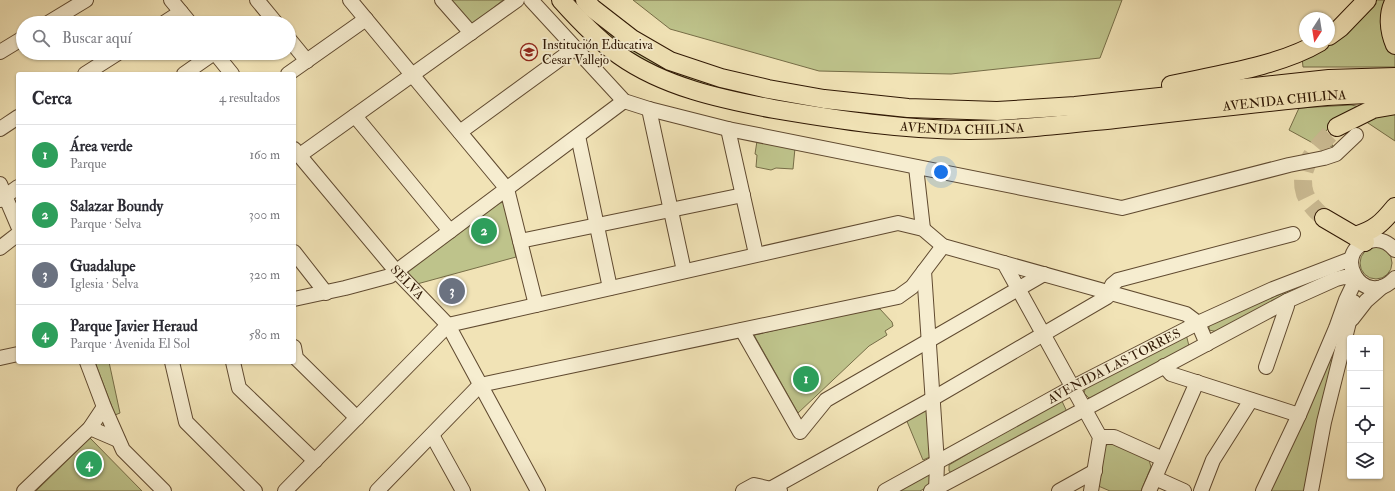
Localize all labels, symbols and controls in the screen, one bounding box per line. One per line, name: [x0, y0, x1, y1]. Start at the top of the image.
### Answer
north arrow: [1299, 12, 1335, 48]
search box: [16, 16, 296, 60]
icon: search: [30, 27, 52, 49]
text: Buscar aquí: [62, 29, 131, 48]
place label: Institución Educativa Cesar Vallejo: [542, 37, 654, 68]
school or university icon: Institución Educativa Cesar Vallejo: [519, 42, 539, 62]
street label: AVENIDA CHILINA: [1221, 87, 1348, 115]
text: Cerca: [32, 88, 72, 109]
text: 4 resultados: [219, 90, 280, 106]
street label: AVENIDA CHILINA: [898, 119, 1025, 138]
text: Área verde: [70, 137, 132, 156]
text: 1: [43, 147, 47, 163]
text: 160 m: [249, 147, 280, 163]
text: Parque: [70, 156, 106, 172]
your location: [931, 162, 951, 182]
text: Salazar Boundy: [70, 197, 163, 216]
text: 2: [42, 207, 48, 223]
text: 300 m: [249, 207, 280, 223]
text: Parque · Selva: [70, 216, 141, 232]
pin: 2: [471, 216, 497, 246]
text: Guadalupe: [70, 257, 136, 276]
street label: SELVA: [387, 262, 428, 304]
text: 3: [43, 267, 48, 283]
text: 320 m: [249, 267, 280, 283]
text: Iglesia · Selva: [70, 276, 139, 292]
pin: 3: [439, 276, 465, 306]
text: Parque Javier Heraud: [70, 317, 198, 336]
street label: AVENIDA LAS TORRES: [1044, 325, 1183, 408]
text: 4: [41, 327, 49, 343]
text: 580 m: [249, 327, 280, 343]
map controls: [1347, 335, 1383, 479]
button: +: [1347, 335, 1383, 371]
text: Parque · Avenida El Sol: [70, 336, 190, 352]
pin: 1: [793, 364, 819, 394]
button: −: [1347, 371, 1383, 407]
button: locate: [1347, 407, 1383, 443]
button: layers: [1347, 443, 1383, 479]
pin: 4: [76, 449, 102, 479]

